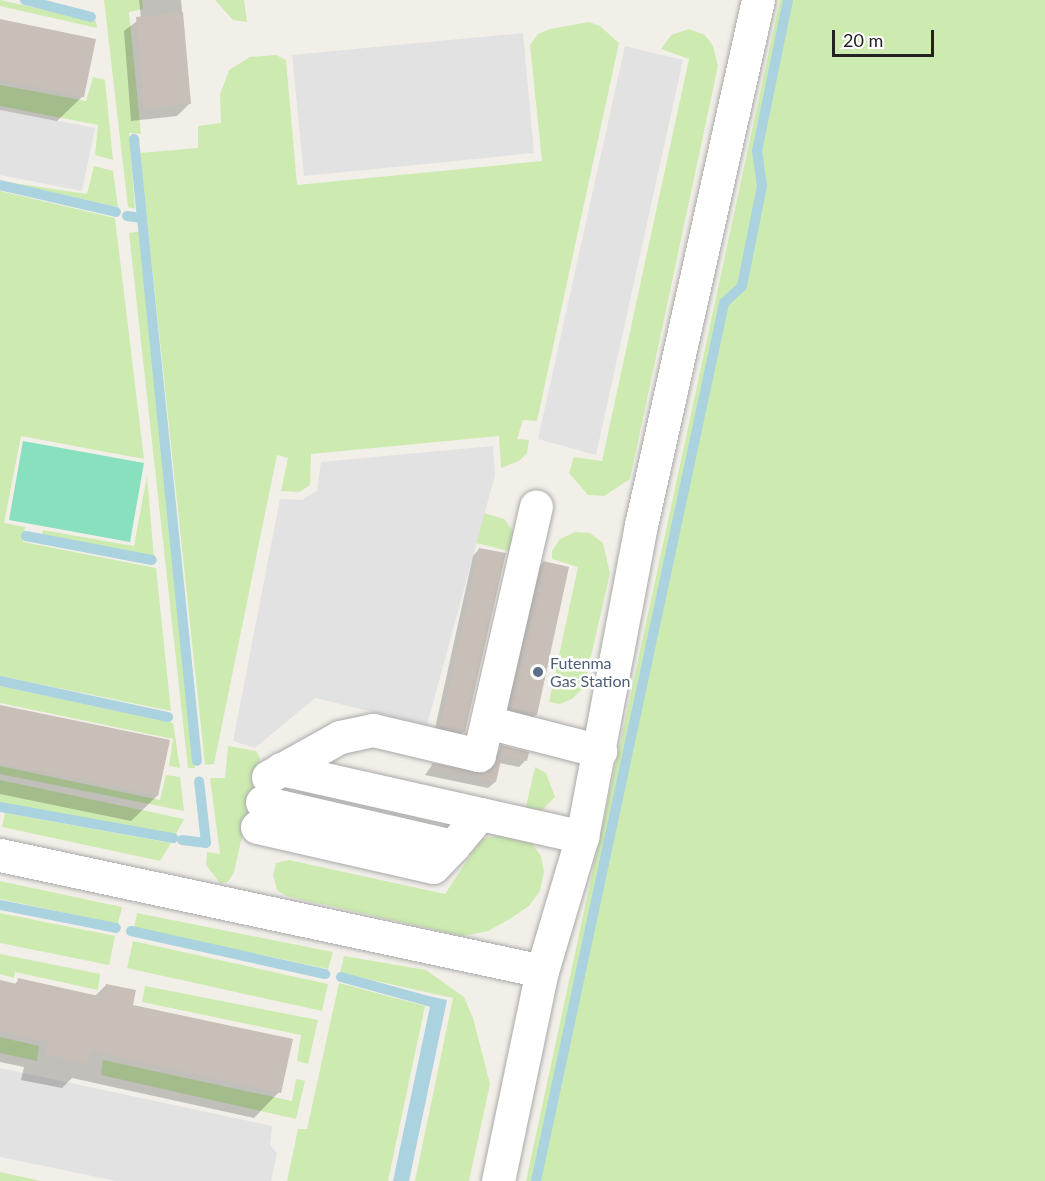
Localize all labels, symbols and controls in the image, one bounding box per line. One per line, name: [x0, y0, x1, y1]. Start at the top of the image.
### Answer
scale bar: [835, 18, 937, 56]
text: 20 m: [843, 29, 883, 51]
place label: Futenma Gas Station: [550, 653, 630, 691]
marker: Futenma Gas Station: [531, 665, 545, 679]

